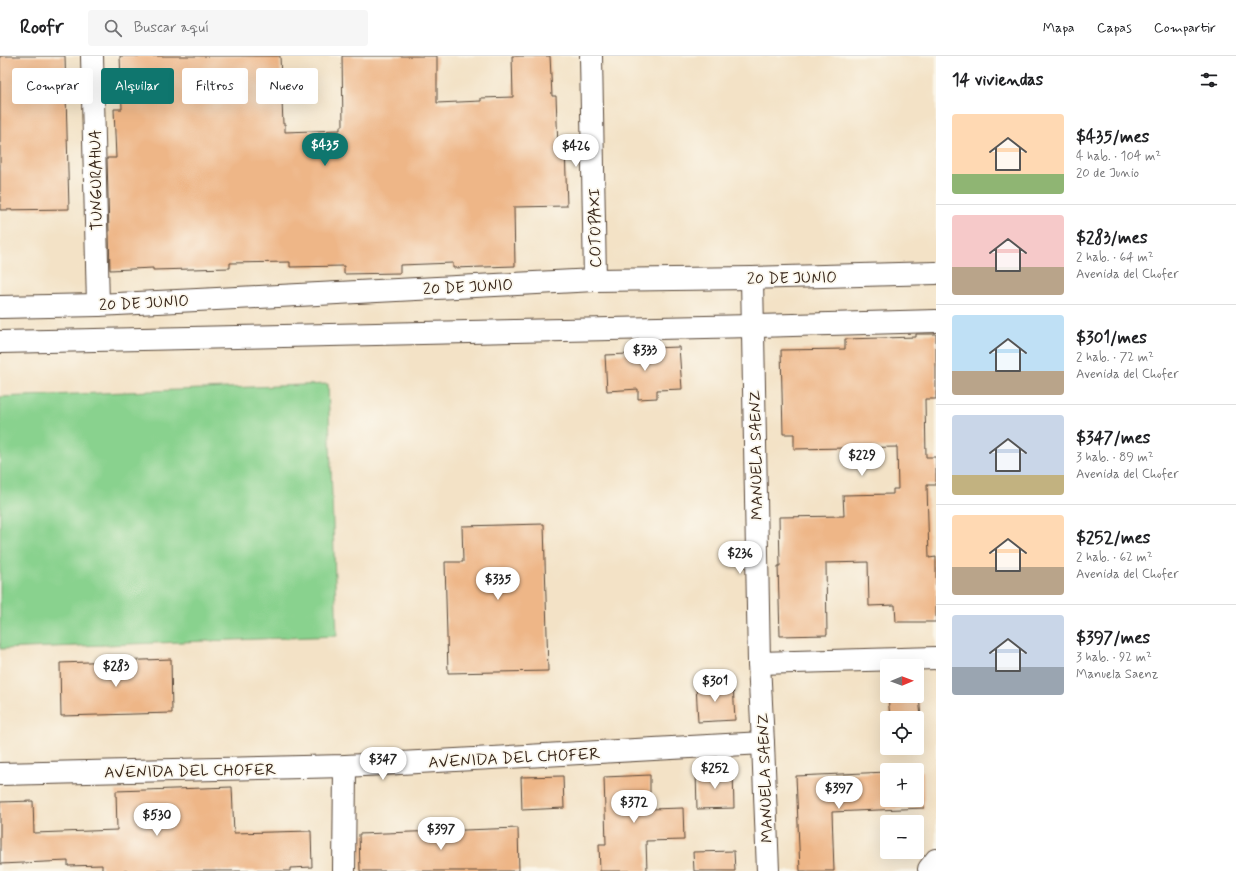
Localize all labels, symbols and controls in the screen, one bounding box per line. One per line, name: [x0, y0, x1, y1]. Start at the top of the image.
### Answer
search box: [88, 10, 368, 46]
text: Roofr: [20, 15, 64, 40]
icon: search: [102, 17, 124, 39]
text: Buscar aquí: [134, 18, 209, 38]
text: Mapa: [1043, 19, 1075, 37]
text: Capas: [1097, 19, 1132, 37]
text: Compartir: [1154, 19, 1216, 37]
chip: Comprar: [12, 68, 93, 104]
chip: Alquilar: [101, 68, 174, 104]
chip: Filtros: [182, 68, 248, 104]
chip: Nuevo: [256, 68, 318, 104]
text: 14 viviendas: [952, 69, 1043, 91]
icon: filters: [1198, 69, 1220, 91]
text: $435/mes: [1076, 126, 1149, 148]
street label: TUNGURAHUA: [85, 129, 108, 231]
icon: home: [984, 130, 1032, 178]
pin: $435: [301, 133, 349, 167]
pin: $426: [552, 134, 600, 168]
text: $435: [311, 137, 339, 154]
text: $426: [562, 138, 590, 155]
text: 4 hab. · 104 m²: [1076, 148, 1161, 165]
text: 20 de Junio: [1076, 165, 1139, 182]
street label: COTOPAXI: [584, 188, 607, 268]
text: $283/mes: [1076, 227, 1148, 249]
icon: home: [984, 231, 1032, 279]
text: 2 hab. · 64 m²: [1076, 249, 1154, 266]
text: Avenida del Chofer: [1076, 266, 1179, 283]
street label: 20 DE JUNIO: [747, 267, 837, 290]
street label: 20 DE JUNIO: [423, 275, 514, 300]
street label: 20 DE JUNIO: [99, 291, 190, 316]
text: $301/mes: [1076, 327, 1147, 349]
icon: home: [984, 331, 1032, 379]
pin: $333: [621, 338, 669, 372]
text: $333: [633, 342, 657, 359]
text: 2 hab. · 72 m²: [1076, 349, 1154, 366]
text: Avenida del Chofer: [1076, 366, 1179, 383]
street label: MANUELA SAENZ: [745, 389, 768, 520]
text: $347/mes: [1076, 427, 1150, 449]
icon: home: [984, 431, 1032, 479]
pin: $229: [838, 443, 886, 477]
text: $229: [848, 447, 876, 464]
text: 3 hab. · 89 m²: [1076, 449, 1154, 466]
text: Avenida del Chofer: [1076, 466, 1179, 483]
text: $252/mes: [1076, 527, 1150, 549]
icon: home: [984, 531, 1032, 579]
pin: $236: [716, 541, 764, 575]
text: $236: [727, 545, 753, 562]
text: 2 hab. · 62 m²: [1076, 549, 1153, 566]
text: Avenida del Chofer: [1076, 566, 1179, 583]
pin: $335: [474, 567, 522, 601]
text: $335: [485, 571, 511, 588]
text: $397/mes: [1076, 627, 1150, 649]
icon: home: [984, 631, 1032, 679]
text: 3 hab. · 92 m²: [1076, 649, 1152, 666]
pin: $283: [92, 654, 140, 688]
text: $283: [103, 658, 129, 675]
north arrow: [880, 659, 924, 703]
map controls: [880, 659, 924, 859]
text: Manuela Saenz: [1076, 666, 1158, 683]
pin: $301: [691, 669, 739, 703]
text: $301: [702, 673, 728, 690]
button: locate: [880, 711, 924, 755]
street label: MANUELA SAENZ: [753, 712, 778, 843]
street label: AVENIDA DEL CHOFER: [428, 744, 600, 773]
pin: $347: [359, 747, 407, 781]
text: $347: [369, 751, 397, 768]
pin: $252: [691, 756, 739, 790]
street label: AVENIDA DEL CHOFER: [104, 760, 276, 783]
text: $252: [701, 760, 729, 777]
button: +: [880, 763, 924, 807]
pin: $397: [815, 776, 863, 810]
text: $397: [825, 780, 853, 797]
pin: $372: [610, 790, 658, 824]
text: $372: [620, 794, 648, 811]
pin: $530: [133, 803, 181, 837]
text: $530: [143, 807, 171, 824]
button: −: [880, 815, 924, 859]
pin: $397: [417, 817, 465, 851]
text: $397: [427, 821, 455, 838]

